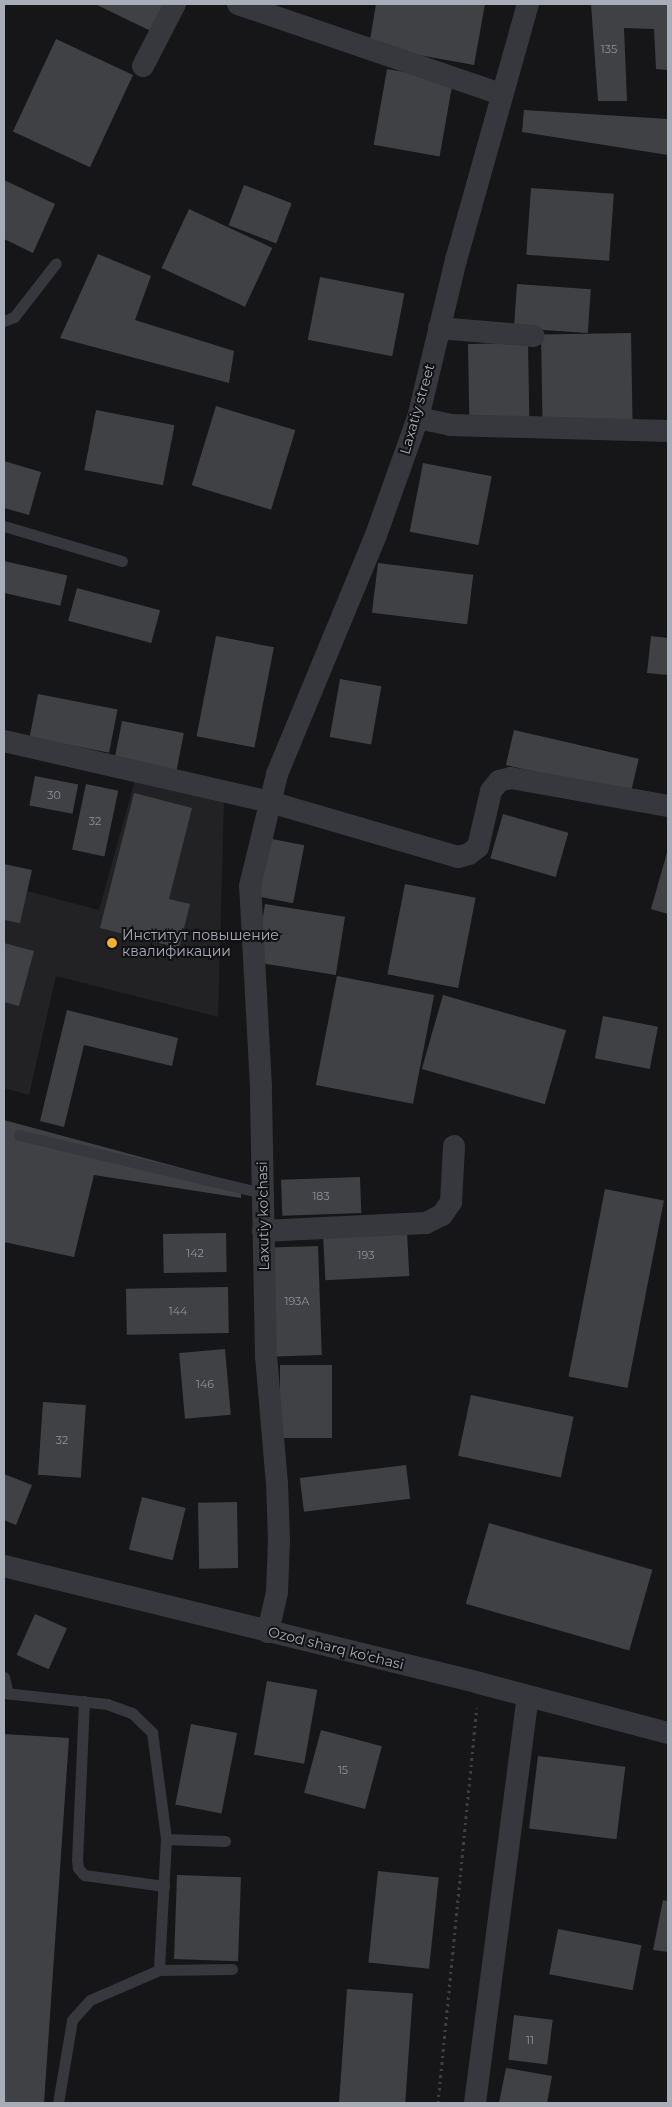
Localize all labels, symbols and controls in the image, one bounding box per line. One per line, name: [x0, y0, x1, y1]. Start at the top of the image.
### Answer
house number: 135: [601, 42, 617, 56]
street label: Laxatiy street: [396, 362, 438, 456]
house number: 30: [47, 788, 61, 802]
house number: 32: [89, 814, 101, 828]
place label: Институт повышение квалификации: [122, 927, 279, 960]
marker: Институт повышение квалификации: [106, 937, 118, 949]
street label: Laxutiy ko'chasi: [254, 1161, 272, 1271]
house number: 183: [312, 1189, 330, 1203]
house number: 142: [186, 1246, 204, 1260]
house number: 193: [358, 1248, 374, 1262]
house number: 193А: [285, 1294, 309, 1308]
house number: 144: [169, 1304, 187, 1318]
house number: 146: [196, 1377, 214, 1391]
house number: 32: [56, 1433, 68, 1447]
street label: Ozod sharq ko'chasi: [266, 1623, 406, 1673]
house number: 15: [338, 1763, 348, 1777]
house number: 11: [526, 2033, 534, 2047]

